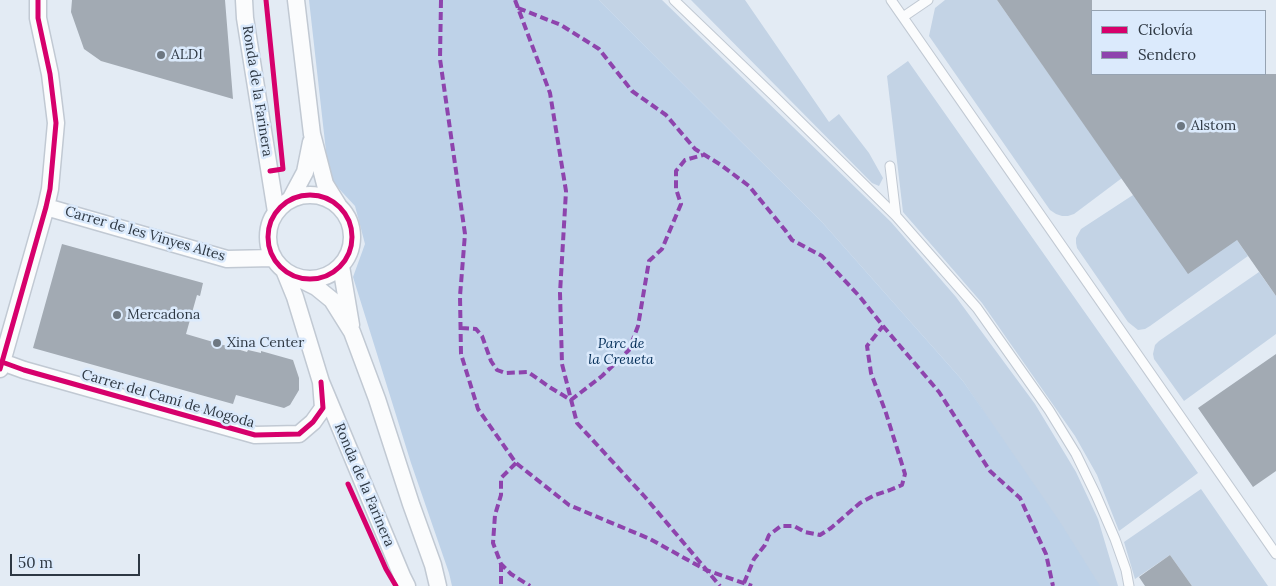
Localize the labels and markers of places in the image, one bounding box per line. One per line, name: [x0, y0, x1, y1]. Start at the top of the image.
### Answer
place label: ALDI: [171, 47, 203, 63]
marker: ALDI: [155, 49, 167, 61]
place label: Alstom: [1191, 118, 1236, 134]
marker: Alstom: [1175, 120, 1187, 132]
place label: Mercadona: [127, 307, 200, 323]
marker: Mercadona: [111, 309, 123, 321]
place label: Xina Center: [227, 335, 304, 351]
marker: Xina Center: [211, 337, 223, 349]

